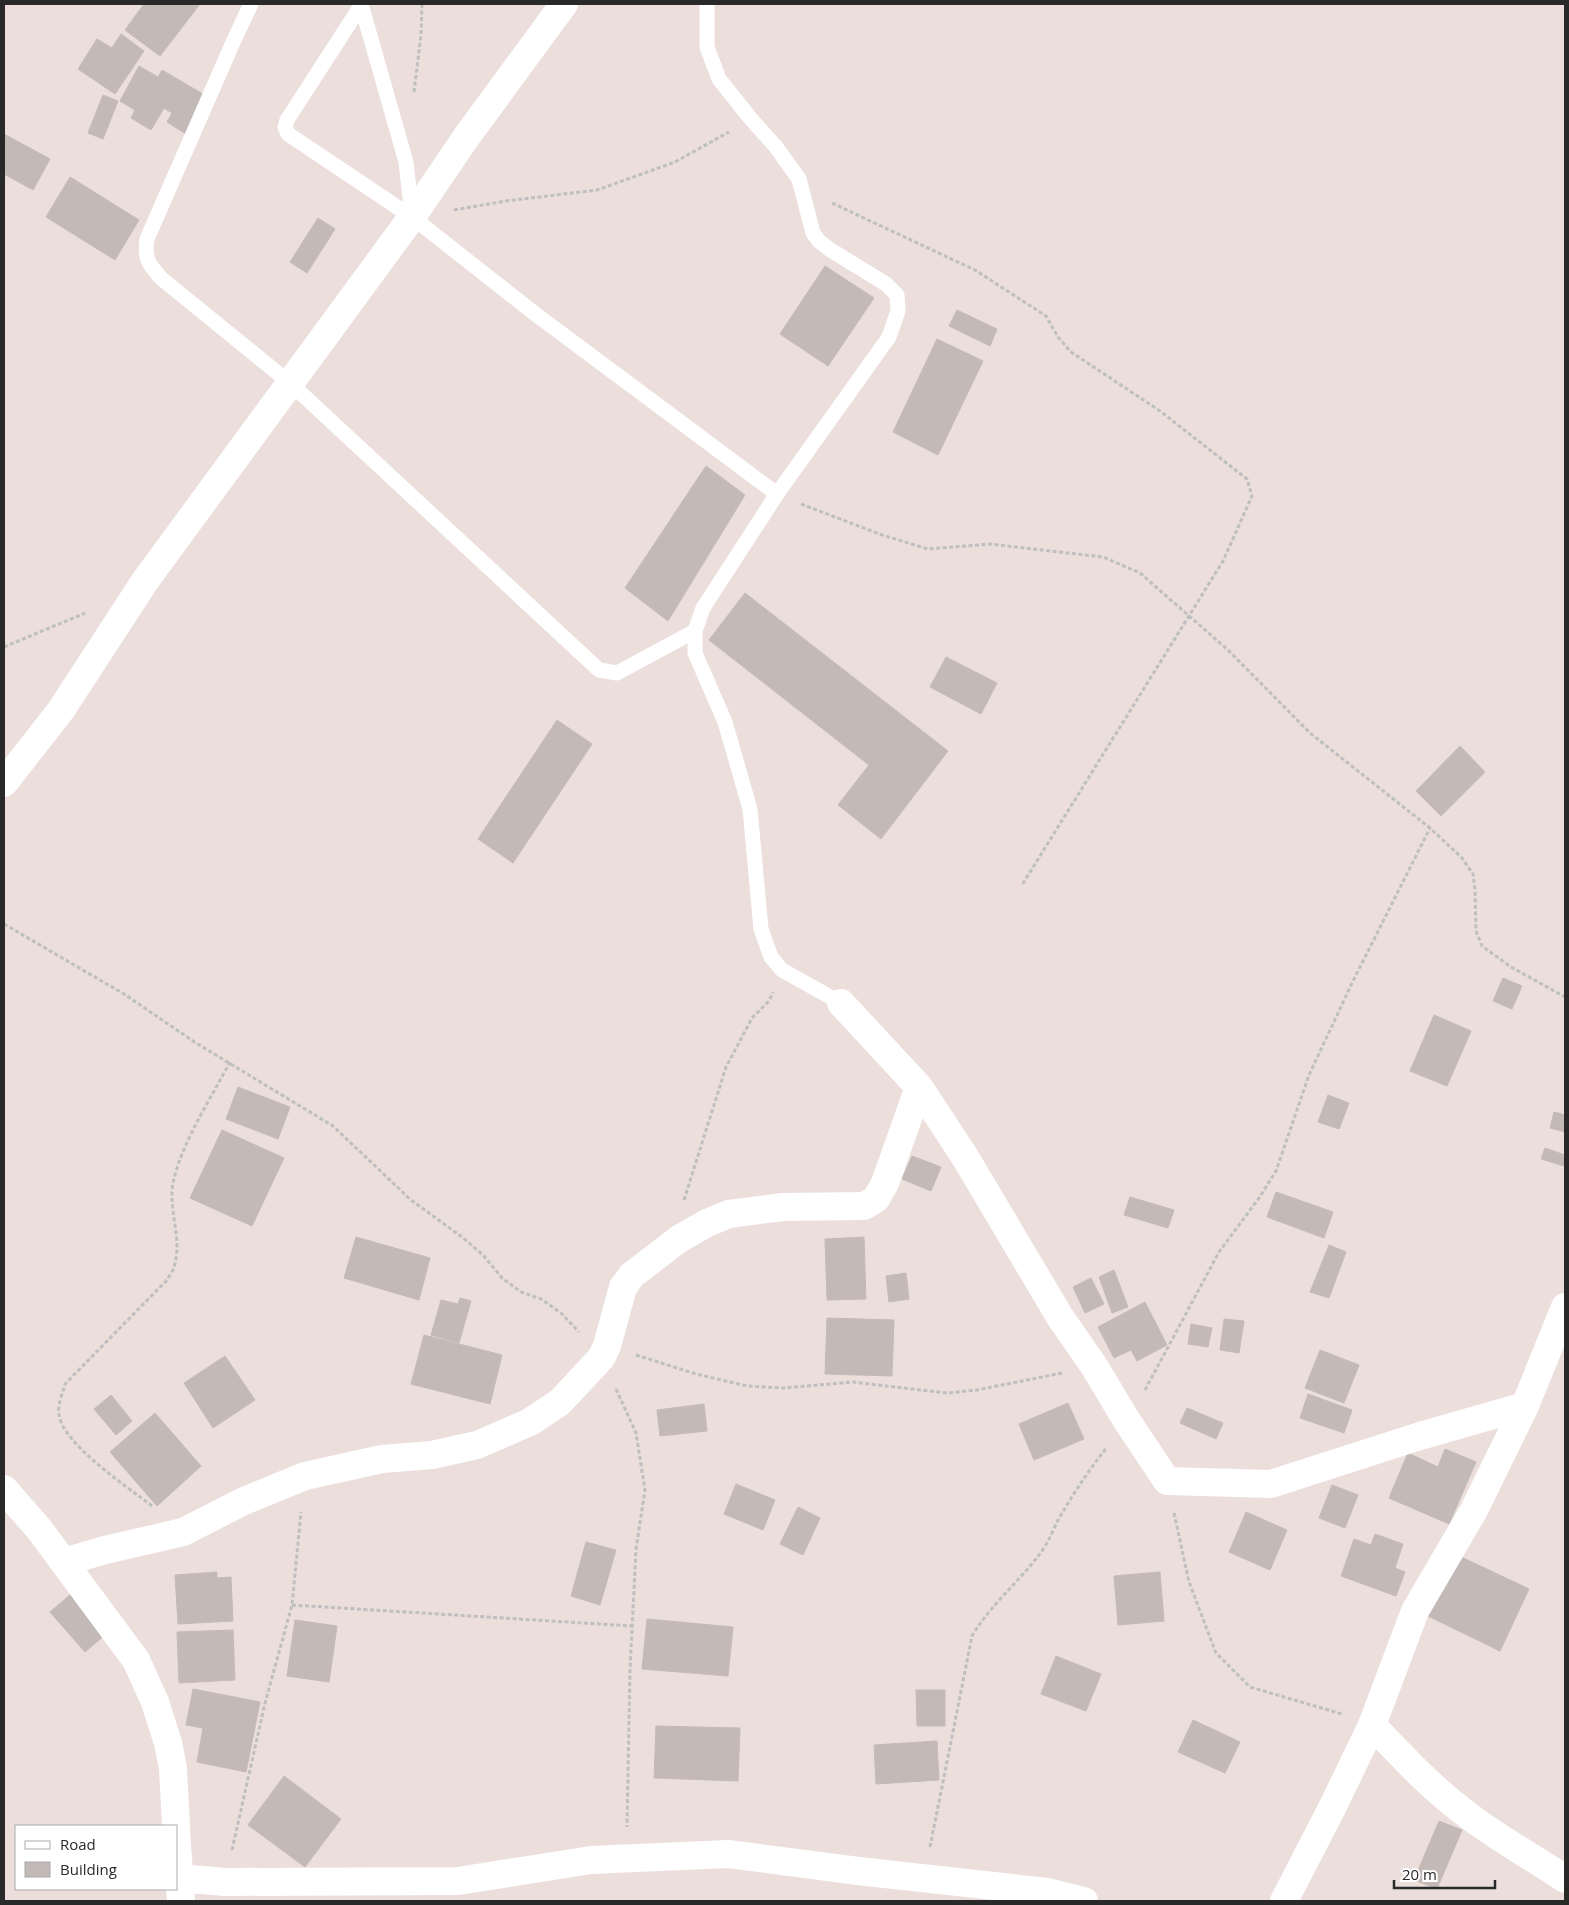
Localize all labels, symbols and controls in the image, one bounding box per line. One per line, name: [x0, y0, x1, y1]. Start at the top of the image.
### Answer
legend: [15, 1825, 178, 1890]
text: Road: [60, 1834, 96, 1854]
scale bar: [1394, 1858, 1495, 1890]
text: Building: [60, 1859, 117, 1879]
text: 20 m: [1402, 1864, 1437, 1884]

